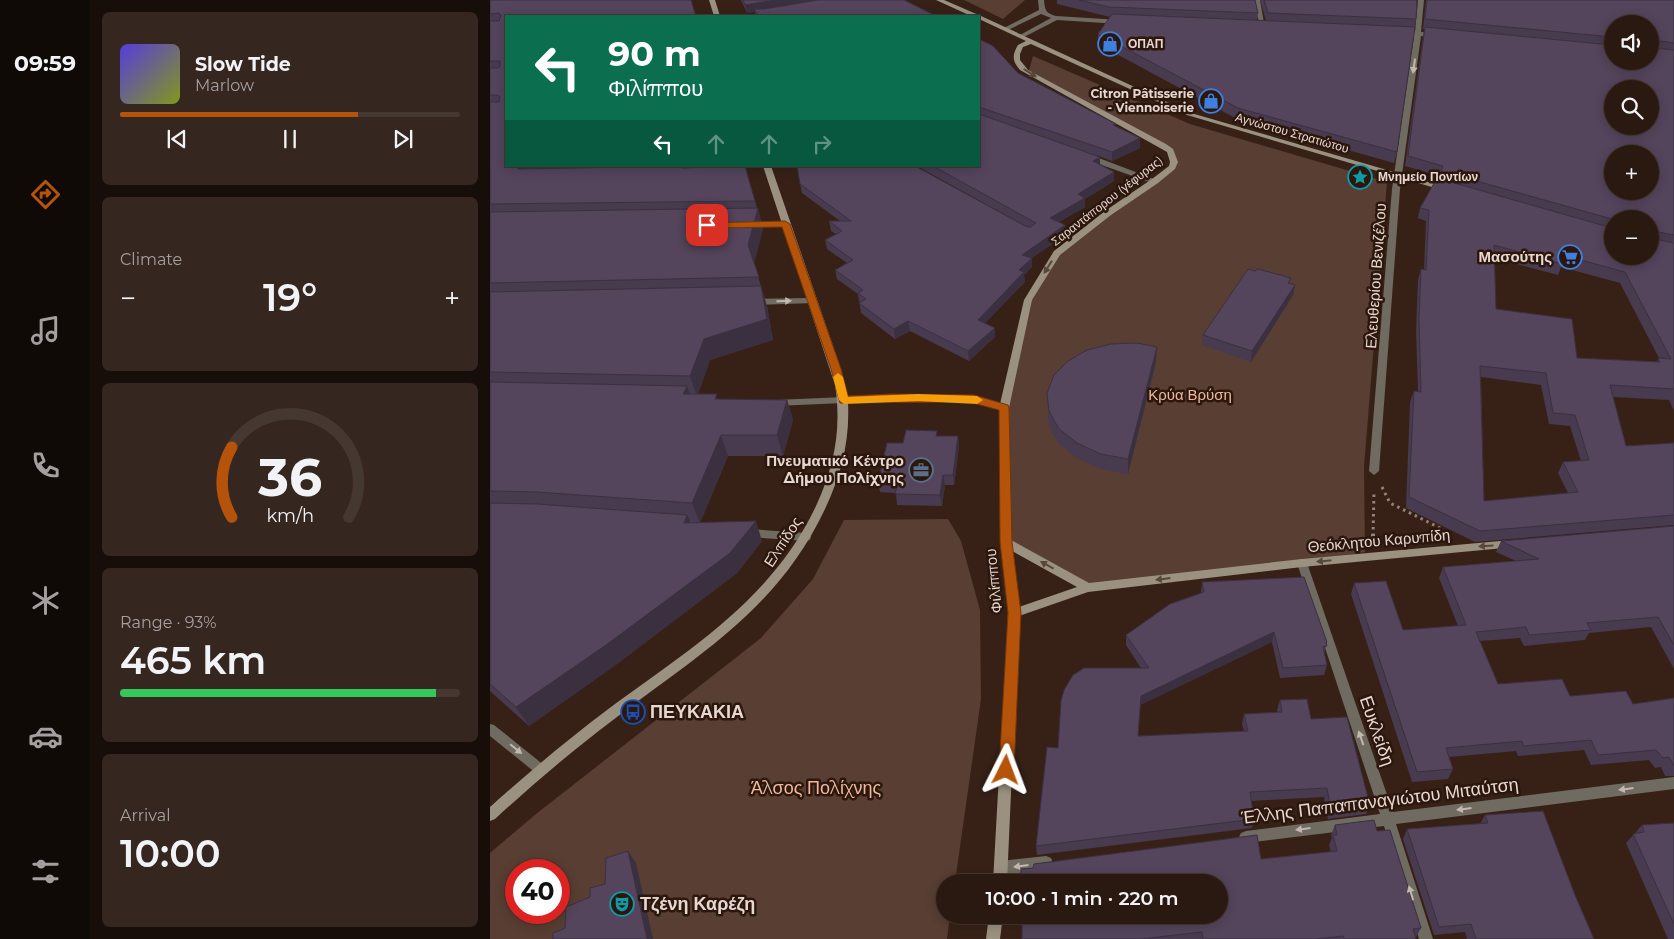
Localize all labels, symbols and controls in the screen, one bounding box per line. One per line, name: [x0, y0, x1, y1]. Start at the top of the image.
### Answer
map controls: [1604, 15, 1659, 265]
button: sound: [1604, 15, 1659, 70]
shop icon: ΟΠΑΠ: [1097, 31, 1123, 57]
text: 90 m: [608, 32, 701, 75]
icon: left: [525, 35, 590, 100]
place label: ΟΠΑΠ: [1128, 36, 1163, 51]
text: 09:59: [14, 50, 76, 77]
text: Slow Tide: [195, 53, 291, 76]
one-way arrow: [1409, 58, 1417, 74]
one-way arrow: [1024, 68, 1037, 77]
text: Φιλίππου: [608, 75, 703, 102]
text: Marlow: [195, 76, 254, 95]
button: search: [1604, 80, 1659, 135]
place label: Citron Pâtisserie - Viennoiserie: [1090, 86, 1194, 115]
shop icon: Citron Pâtisserie - Viennoiserie: [1198, 88, 1224, 114]
street label: Αγνώστου Στρατιώτου: [1234, 109, 1351, 156]
icon: previous: [163, 125, 191, 153]
icon: pause: [276, 125, 304, 153]
icon: next: [389, 125, 417, 153]
icon: left: [649, 130, 677, 158]
icon: ahead: [702, 130, 730, 158]
icon: ahead: [755, 130, 783, 158]
icon: right: [808, 130, 836, 158]
button: +: [1604, 145, 1659, 200]
street label: Σαραντάπορου (γέφυρας): [1048, 152, 1165, 249]
place icon: Μνημείο Ποντίων: [1347, 164, 1373, 190]
place label: Μνημείο Ποντίων: [1378, 169, 1479, 184]
icon: directions: [28, 177, 63, 212]
street label: Ελευθερίου Βενιζέλου: [1361, 203, 1390, 349]
pin: [686, 204, 728, 246]
button: −: [1604, 210, 1659, 265]
icon: arrive: [693, 211, 721, 239]
supermarket icon: Μασούτης: [1557, 244, 1583, 270]
place label: Μασούτης: [1478, 247, 1552, 266]
text: Climate: [120, 250, 182, 269]
one-way arrow: [1044, 261, 1053, 274]
text: 19°: [263, 274, 317, 321]
text: −: [120, 281, 136, 315]
text: +: [444, 281, 460, 315]
one-way arrow: [776, 297, 792, 305]
icon: music: [28, 313, 63, 348]
park label: Κρύα Βρύση: [1148, 385, 1232, 404]
text: 36: [257, 446, 322, 509]
icon: phone: [28, 448, 63, 483]
place label: Πνευματικό Κέντρο Δήμου Πολίχνης: [766, 451, 904, 487]
office icon: Πνευματικό Κέντρο Δήμου Πολίχνης: [908, 457, 934, 483]
text: km/h: [266, 505, 314, 526]
street label: Ελπίδος: [759, 513, 806, 570]
street label: Θεόκλητου Καρυπίδη: [1307, 525, 1451, 556]
one-way arrow: [1478, 542, 1494, 550]
street label: Φιλίππου: [981, 548, 1006, 614]
one-way arrow: [1316, 557, 1332, 565]
one-way arrow: [1040, 561, 1055, 569]
one-way arrow: [1154, 575, 1170, 583]
icon: climate: [28, 583, 63, 618]
text: Range · 93%: [120, 613, 217, 632]
text: 465 km: [120, 637, 266, 684]
street label: Ευκλείδη: [1355, 693, 1399, 769]
bus stop icon: ΠΕΥΚΑΚΙΑ: [620, 699, 646, 725]
place label: ΠΕΥΚΑΚΙΑ: [650, 701, 744, 723]
icon: car: [28, 719, 63, 754]
one-way arrow: [1357, 730, 1365, 745]
position arrow: [979, 743, 1031, 795]
one-way arrow: [509, 744, 522, 755]
street label: Έλλης Παπαπαναγιώτου Μιταύτση: [1239, 773, 1520, 829]
park label: Άλσος Πολίχνης: [751, 777, 881, 799]
one-way arrow: [1617, 785, 1633, 793]
one-way arrow: [1456, 805, 1472, 813]
text: Arrival: [120, 806, 170, 825]
one-way arrow: [1295, 826, 1311, 834]
text: 10:00: [120, 830, 220, 877]
icon: filters: [28, 854, 63, 889]
speed limit sign: 40: [505, 859, 570, 924]
one-way arrow: [1012, 862, 1028, 870]
one-way arrow: [1407, 885, 1415, 900]
text: 10:00 · 1 min · 220 m: [985, 887, 1179, 910]
theatre icon: Τζένη Καρέζη: [609, 891, 635, 917]
place label: Τζένη Καρέζη: [640, 893, 755, 915]

